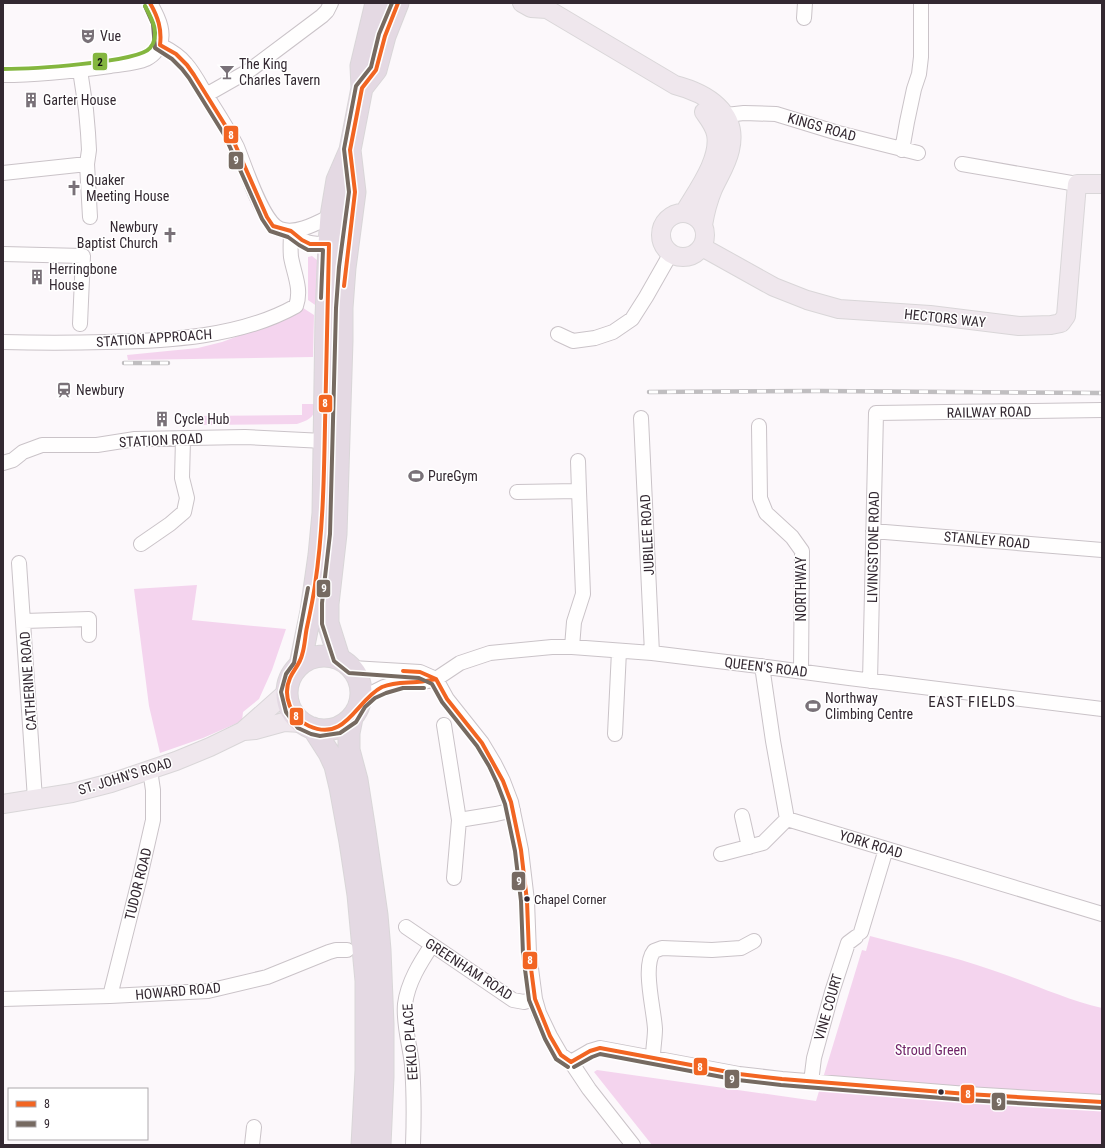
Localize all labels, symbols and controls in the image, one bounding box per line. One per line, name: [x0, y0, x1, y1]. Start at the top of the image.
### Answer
theatre icon: Vue: [79, 27, 97, 45]
place label: Vue: [100, 28, 121, 44]
line badge: 2: [92, 52, 108, 71]
text: 2: [97, 56, 103, 69]
place label: The King Charles Tavern: [239, 56, 320, 88]
bar icon: The King Charles Tavern: [218, 63, 236, 81]
building icon: Garter House: [22, 91, 40, 109]
place label: Garter House: [43, 92, 117, 108]
street label: KINGS ROAD: [786, 110, 858, 144]
line badge: 8: [223, 125, 239, 144]
text: 8: [228, 129, 234, 142]
line badge: 9: [228, 151, 244, 170]
text: 9: [233, 154, 239, 167]
place label: Quaker Meeting House: [86, 172, 170, 204]
church icon: Quaker Meeting House: [65, 179, 83, 197]
place label: Newbury Baptist Church: [77, 219, 158, 251]
church icon: Newbury Baptist Church: [161, 226, 179, 244]
place label: Herringbone House: [49, 261, 117, 293]
building icon: Herringbone House: [28, 268, 46, 286]
street label: HECTORS WAY: [903, 306, 987, 330]
street label: STATION APPROACH: [95, 326, 213, 350]
station icon: Newbury: [55, 381, 73, 399]
place label: Newbury: [76, 382, 124, 398]
line badge: 8: [318, 394, 333, 413]
text: 8: [322, 397, 328, 410]
street label: RAILWAY ROAD: [946, 403, 1032, 421]
building icon: Cycle Hub: [153, 410, 171, 428]
place label: Cycle Hub: [174, 411, 230, 427]
street label: STATION ROAD: [119, 430, 203, 450]
sports icon: PureGym: [407, 467, 425, 485]
place label: PureGym: [428, 468, 478, 484]
street label: LIVINGSTONE ROAD: [864, 491, 882, 603]
street label: JUBILEE ROAD: [637, 494, 657, 576]
street label: STANLEY ROAD: [943, 528, 1031, 552]
street label: NORTHWAY: [793, 556, 809, 622]
line badge: 9: [316, 579, 331, 598]
text: 9: [321, 582, 327, 595]
street label: CATHERINE ROAD: [17, 631, 39, 731]
street label: QUEEN'S ROAD: [724, 654, 808, 680]
place label: Northway Climbing Centre: [825, 690, 913, 722]
district label: EAST FIELDS: [928, 693, 1016, 711]
sports icon: Northway Climbing Centre: [804, 697, 822, 715]
line badge: 8: [289, 707, 304, 726]
text: 8: [293, 710, 299, 723]
street label: ST. JOHN'S ROAD: [76, 754, 174, 798]
street label: YORK ROAD: [837, 827, 905, 861]
street label: TUDOR ROAD: [121, 846, 155, 922]
line badge: 9: [511, 871, 526, 891]
text: 9: [516, 875, 522, 888]
place label: Chapel Corner: [534, 892, 607, 907]
marker: Chapel Corner: [522, 894, 532, 904]
street label: GREENHAM ROAD: [422, 935, 516, 1003]
line badge: 8: [522, 951, 538, 970]
text: 8: [527, 954, 533, 967]
street label: VINE COURT: [811, 972, 845, 1042]
street label: HOWARD ROAD: [134, 979, 222, 1003]
street label: EEKLO PLACE: [399, 1003, 421, 1081]
park label: Stroud Green: [895, 1042, 967, 1058]
line badge: 8: [693, 1057, 708, 1076]
text: 8: [697, 1061, 703, 1074]
line badge: 9: [724, 1069, 740, 1089]
text: 9: [729, 1073, 735, 1086]
line badge: 8: [960, 1084, 975, 1104]
unlabelled marker: [936, 1087, 946, 1097]
legend: [8, 1088, 148, 1140]
text: 8: [965, 1088, 971, 1101]
line badge: 9: [991, 1092, 1006, 1111]
text: 9: [996, 1096, 1002, 1109]
text: 8: [44, 1097, 50, 1111]
text: 9: [44, 1117, 50, 1131]

